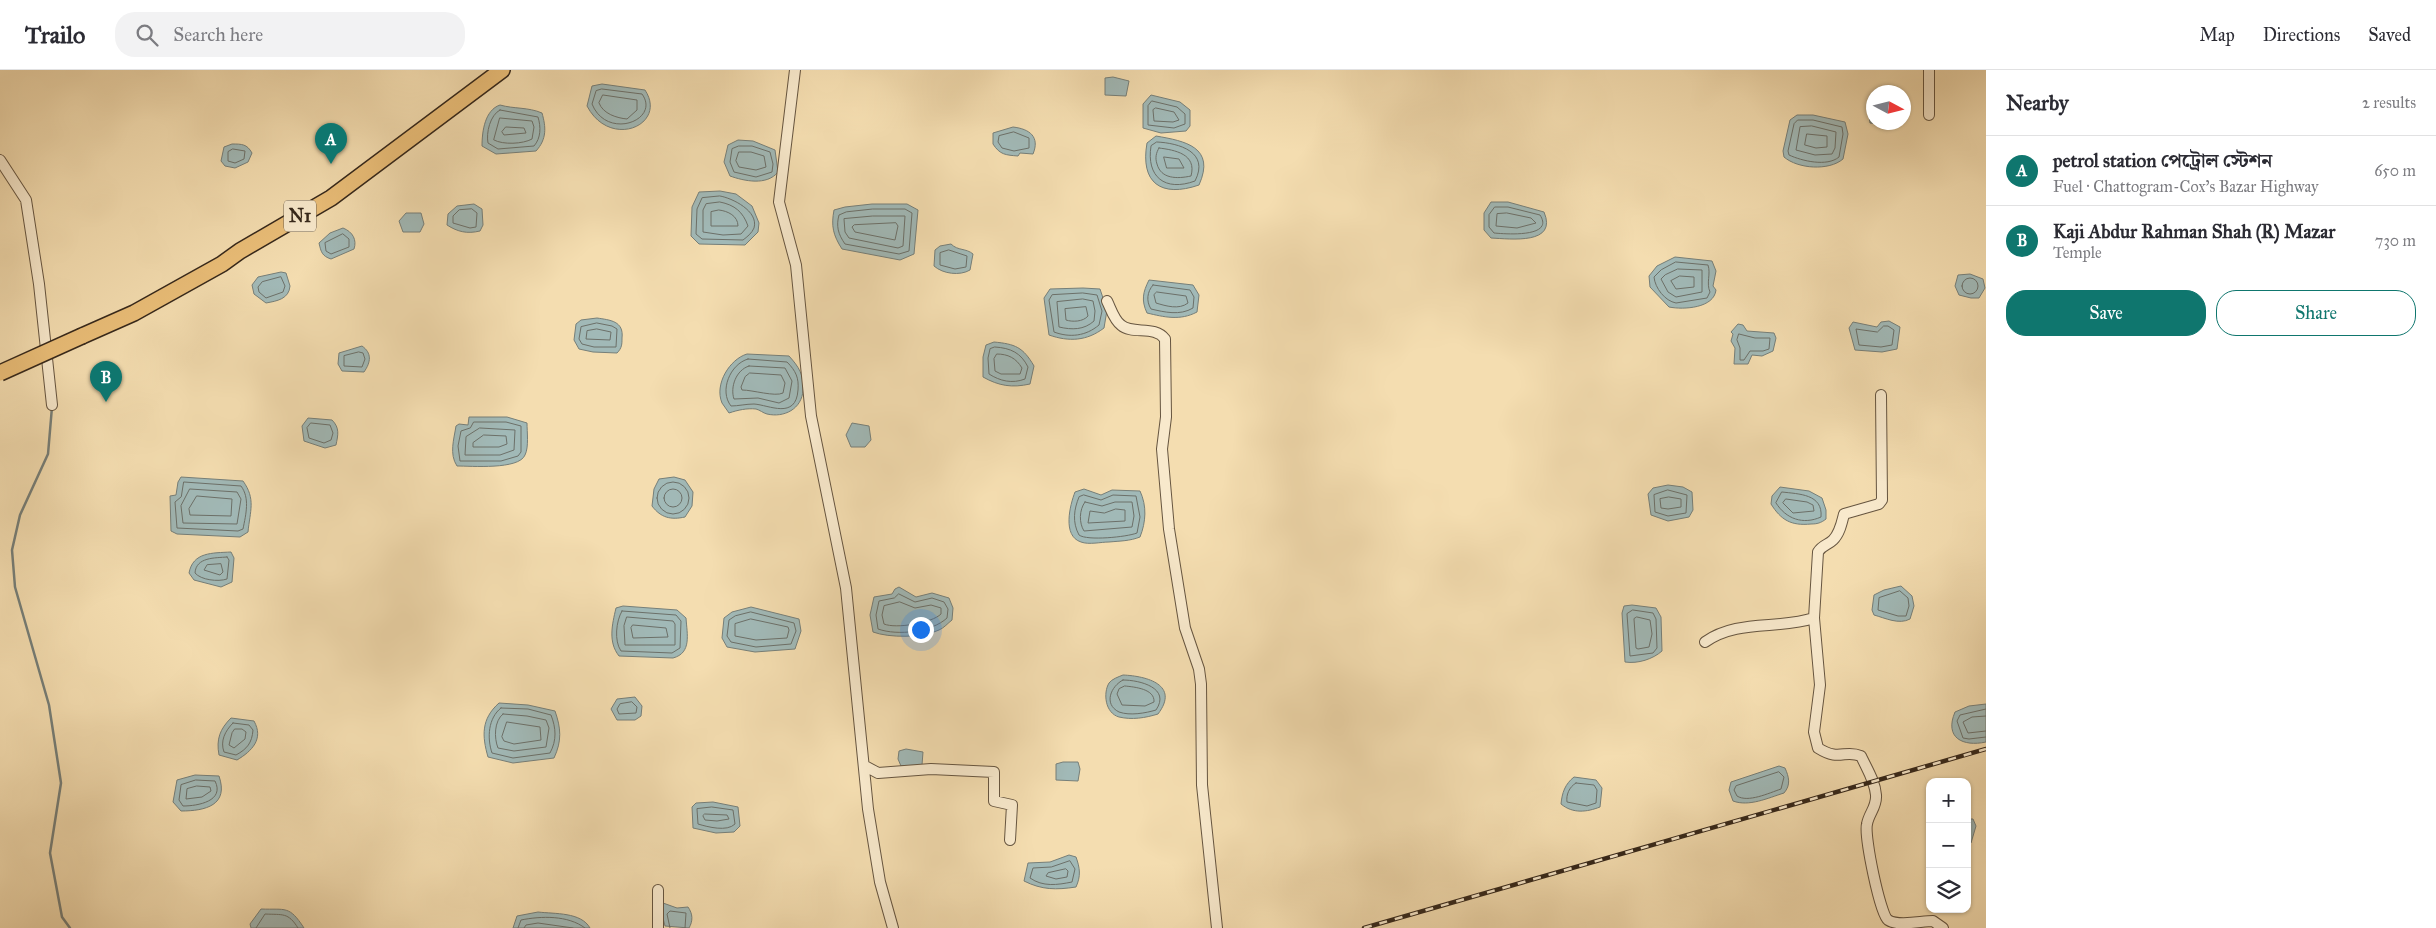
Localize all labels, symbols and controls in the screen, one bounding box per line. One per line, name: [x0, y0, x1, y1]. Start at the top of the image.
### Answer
search box: [115, 12, 465, 57]
text: Trailo: [25, 20, 85, 50]
icon: search: [133, 21, 161, 49]
text: Search here: [173, 23, 263, 46]
text: Map: [2199, 24, 2235, 46]
text: Directions: [2263, 24, 2340, 46]
text: Saved: [2368, 24, 2411, 46]
north arrow: [1866, 85, 1911, 130]
text: Nearby: [2006, 90, 2069, 116]
text: 2 results: [2362, 93, 2416, 112]
pin: A: [315, 123, 347, 164]
text: petrol station পেট্রোল স্টেশন: [2053, 149, 2272, 172]
text: A: [2017, 161, 2027, 180]
text: 650 m: [2374, 161, 2416, 180]
text: Fuel · Chattogram-Cox's Bazar Highway: [2053, 177, 2319, 196]
road number: N1: [284, 200, 316, 232]
text: Kaji Abdur Rahman Shah (R) Mazar: [2053, 220, 2335, 243]
text: B: [2017, 231, 2027, 250]
text: 730 m: [2375, 231, 2416, 250]
text: Temple: [2053, 243, 2102, 262]
button: Save: [2006, 290, 2206, 336]
button: Share: [2216, 290, 2416, 336]
pin: B: [90, 361, 122, 402]
your location: [908, 617, 934, 643]
map controls: [1926, 778, 1971, 913]
button: +: [1926, 778, 1971, 823]
button: −: [1926, 823, 1971, 868]
button: layers: [1926, 868, 1971, 913]

